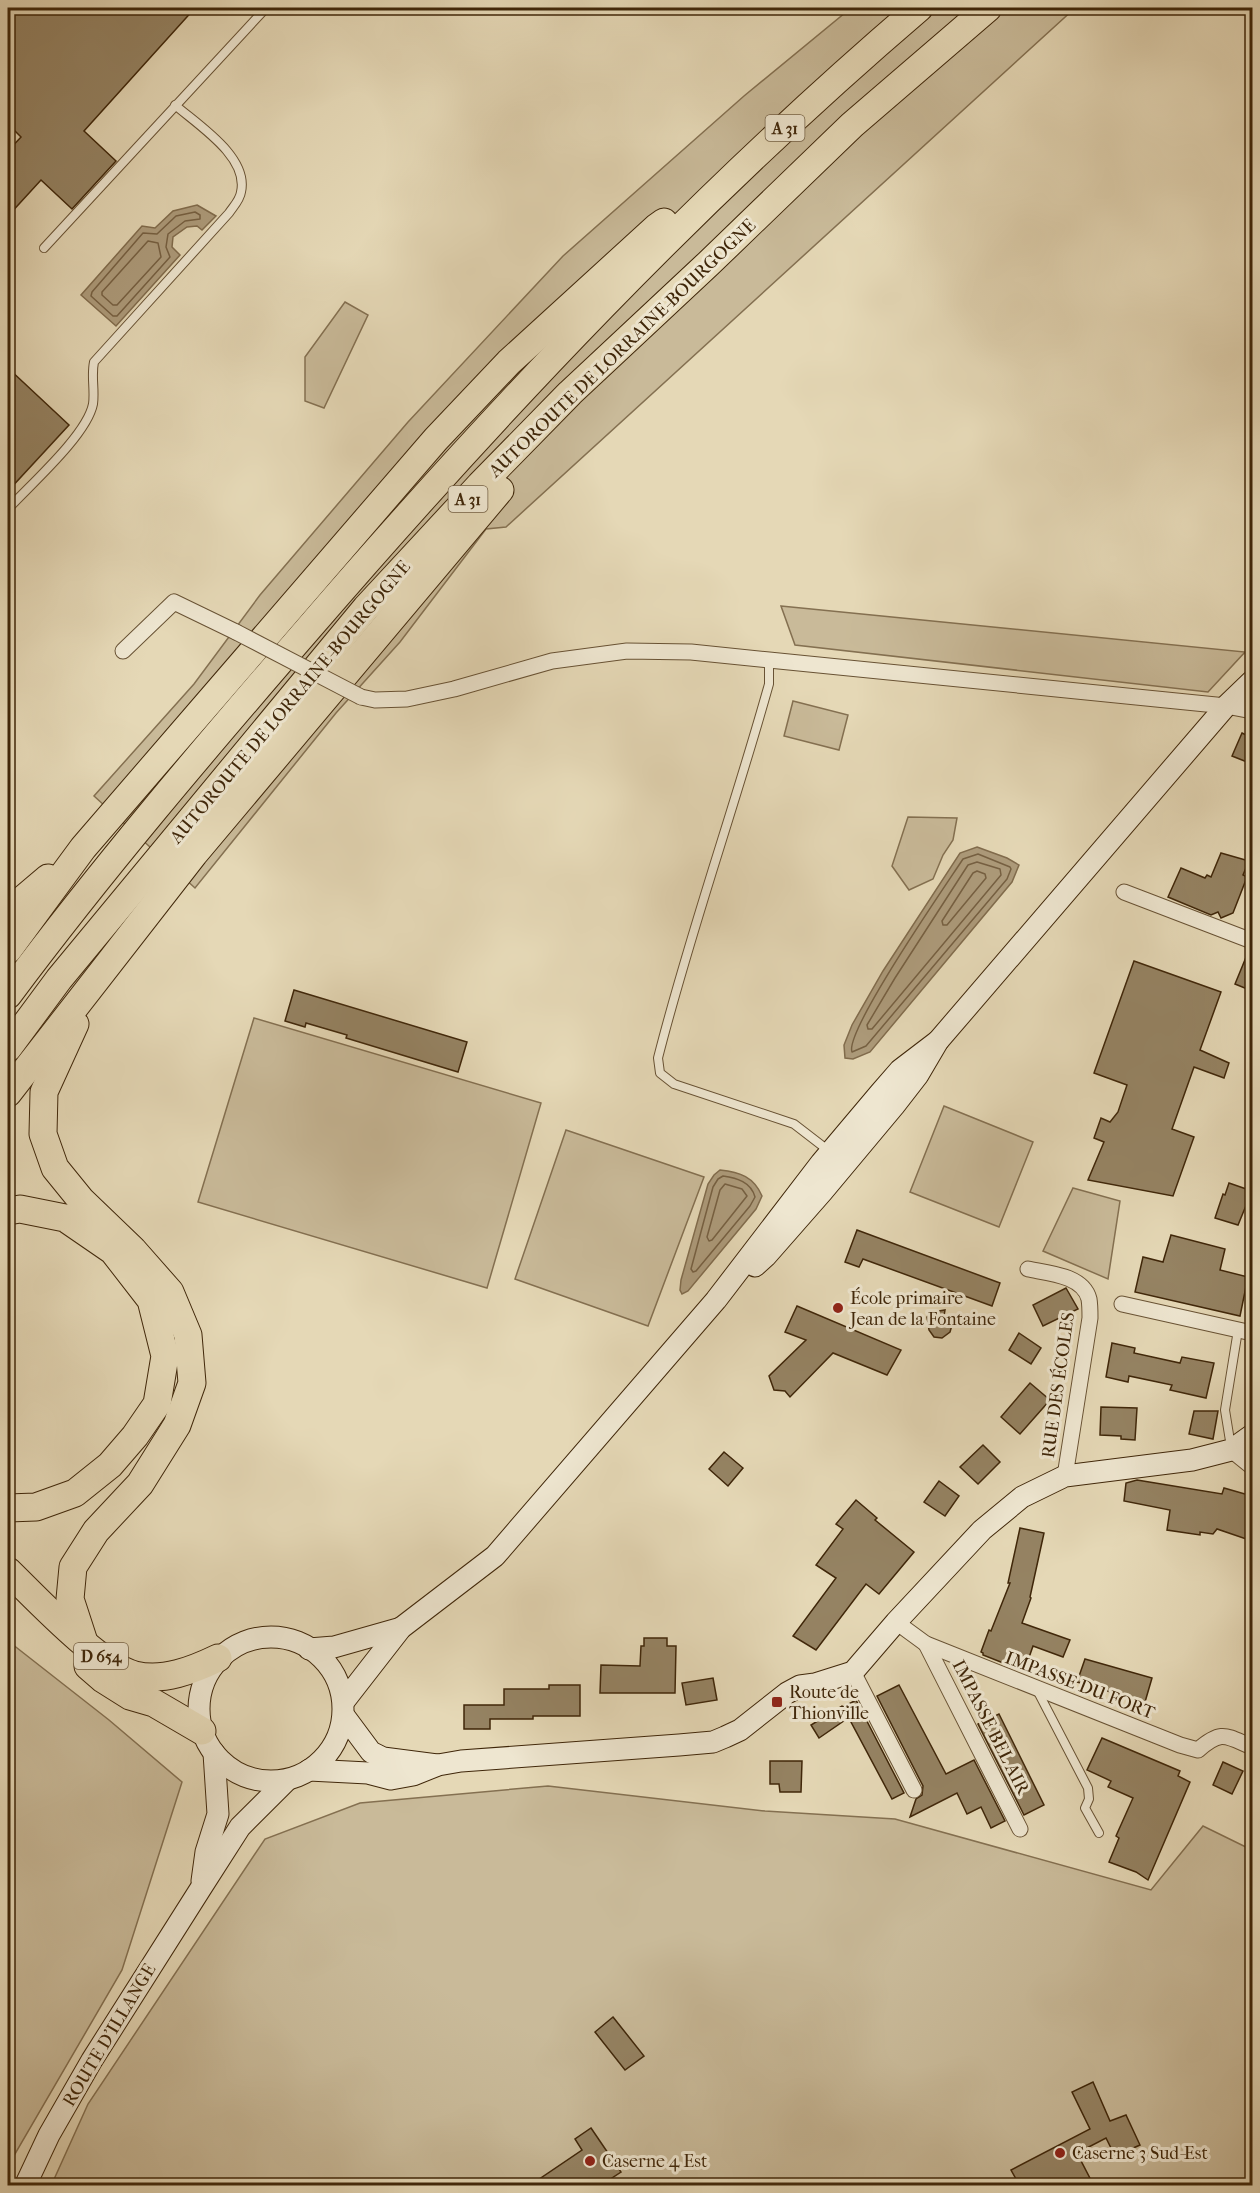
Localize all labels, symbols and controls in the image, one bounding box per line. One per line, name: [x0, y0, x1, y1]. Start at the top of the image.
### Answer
road number: A 31: [766, 115, 804, 141]
street label: AUTOROUTE DE LORRAINE-BOURGOGNE: [484, 215, 760, 483]
road number: A 31: [448, 486, 488, 512]
street label: AUTOROUTE DE LORRAINE-BOURGOGNE: [165, 557, 415, 849]
place label: École primaire Jean de la Fontaine: [848, 1287, 996, 1330]
marker: École primaire Jean de la Fontaine: [831, 1301, 845, 1315]
street label: RUE DES ÉCOLES: [1037, 1311, 1079, 1459]
road number: D 654: [74, 1643, 128, 1669]
street label: IMPASSE DU FORT: [1002, 1647, 1158, 1724]
street label: IMPASSE BEL AIR: [948, 1657, 1034, 1799]
place label: Route de Thionville: [789, 1682, 869, 1724]
marker: Route de Thionville: [770, 1695, 784, 1709]
street label: ROUTE D'ILLANGE: [59, 1960, 160, 2110]
place label: Caserne 3 Sud-Est: [1072, 2143, 1208, 2164]
marker: Caserne 3 Sud-Est: [1053, 2146, 1067, 2160]
place label: Caserne 4 Est: [602, 2151, 708, 2172]
marker: Caserne 4 Est: [583, 2154, 597, 2168]

